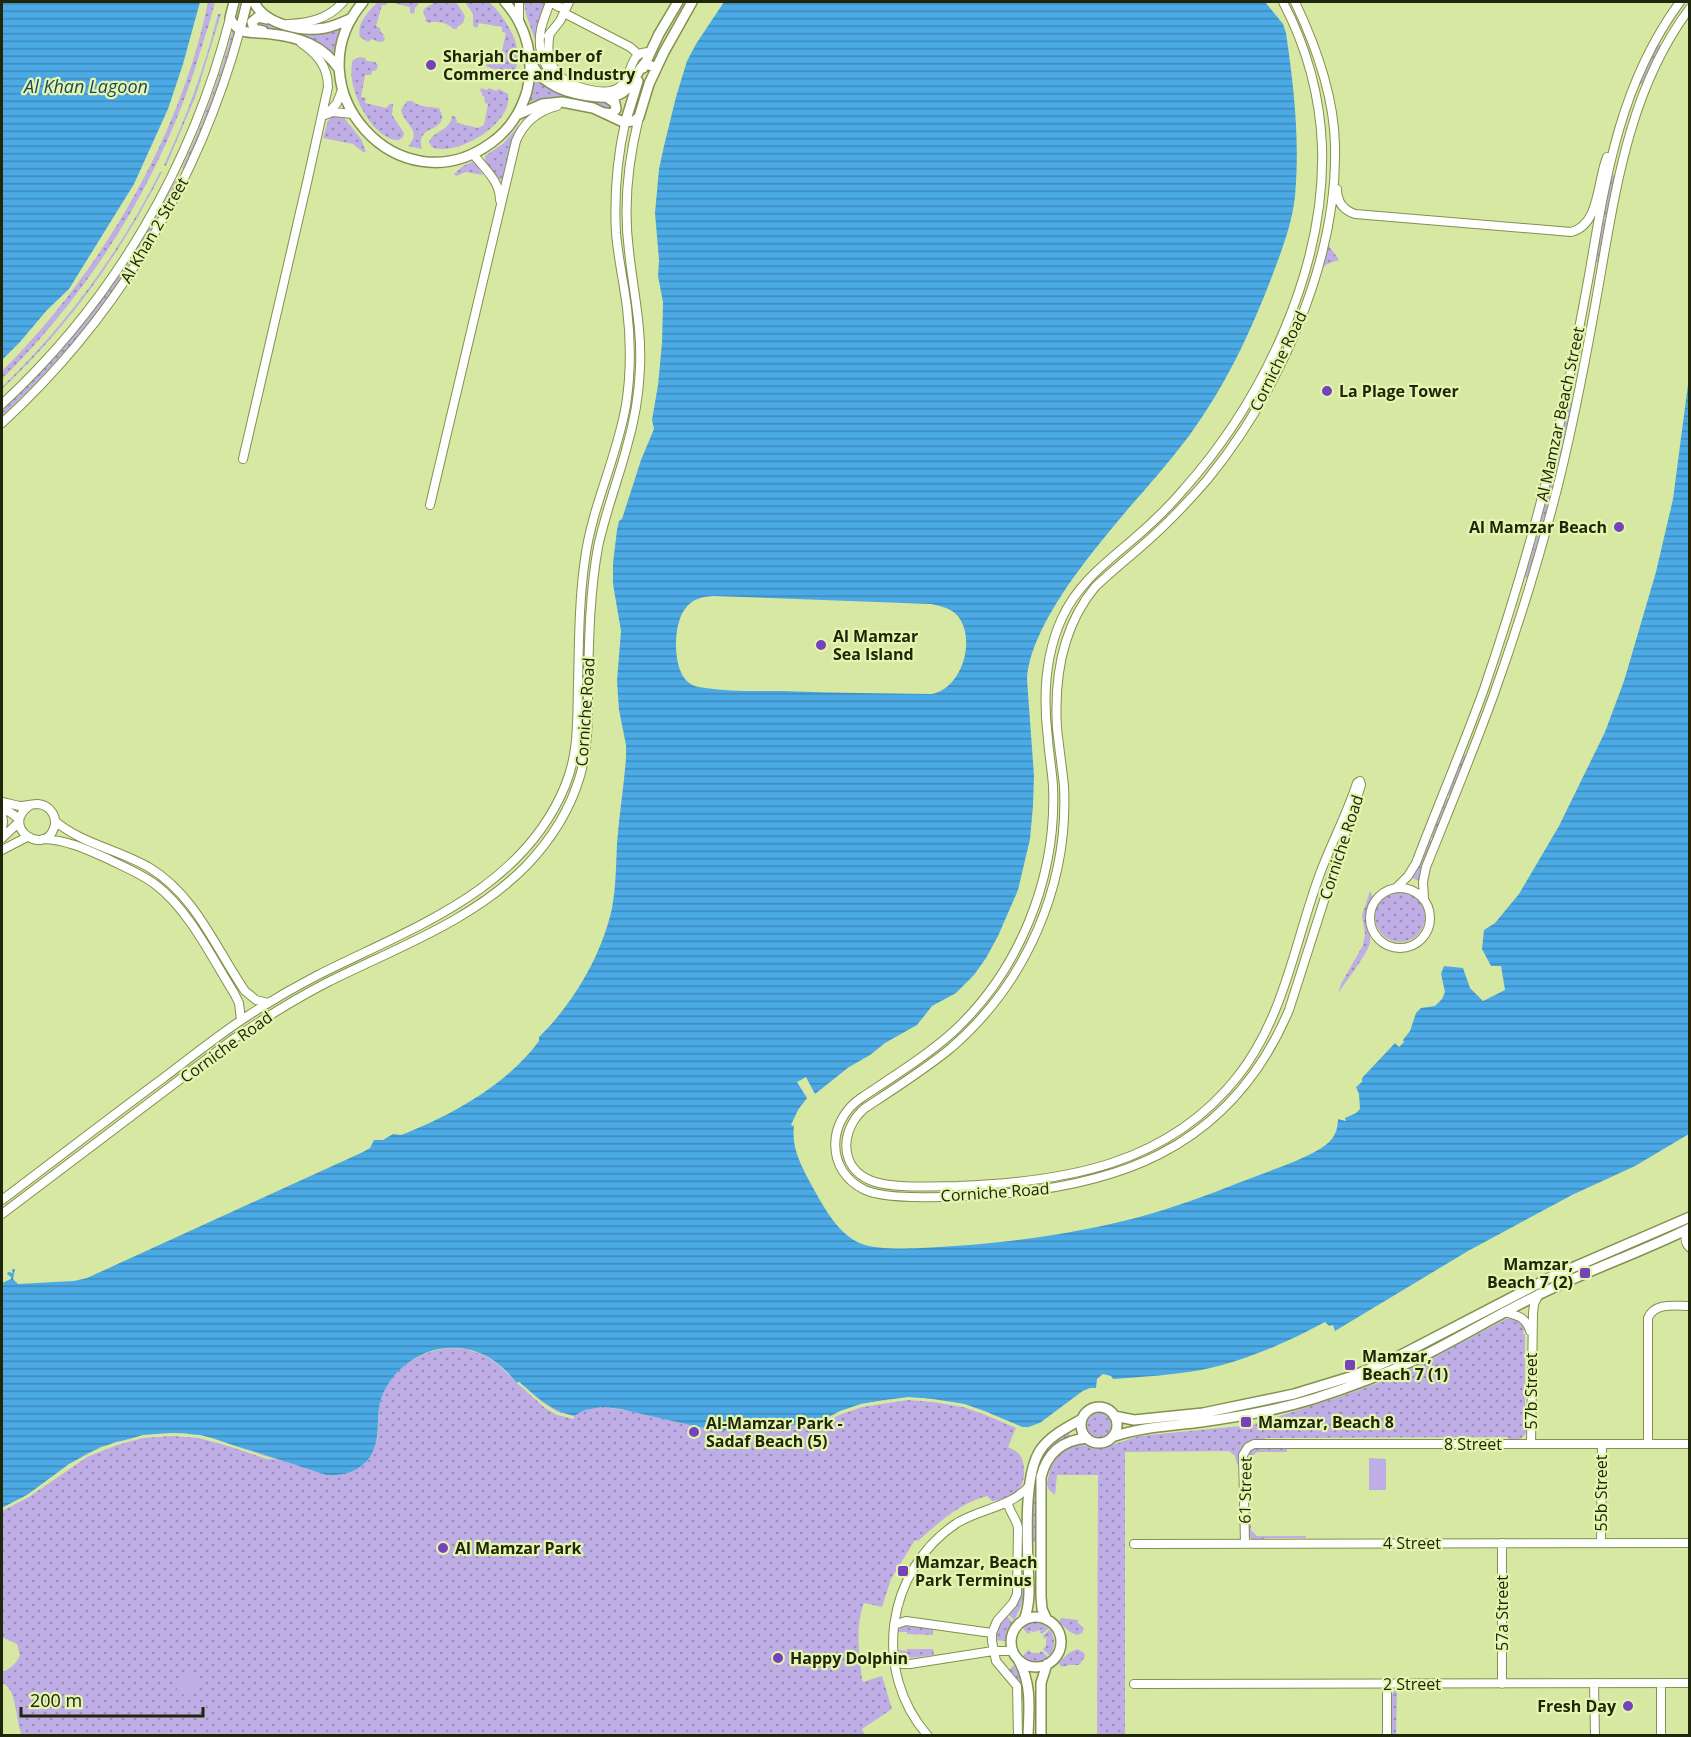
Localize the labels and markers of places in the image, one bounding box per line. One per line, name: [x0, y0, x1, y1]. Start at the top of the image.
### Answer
place label: Sharjah Chamber of Commerce and Industry: [443, 45, 636, 85]
marker: Sharjah Chamber of Commerce and Industry: [424, 58, 438, 72]
place label: La Plage Tower: [1339, 380, 1459, 402]
marker: La Plage Tower: [1320, 384, 1334, 398]
place label: Al Mamzar Beach: [1469, 516, 1607, 538]
marker: Al Mamzar Beach: [1612, 520, 1626, 534]
place label: Al Mamzar Sea Island: [833, 625, 918, 665]
marker: Al Mamzar Sea Island: [814, 638, 828, 652]
place label: Mamzar, Beach 7 (2): [1487, 1253, 1573, 1293]
marker: Mamzar, Beach 7 (2): [1578, 1266, 1592, 1280]
place label: Mamzar, Beach 7 (1): [1362, 1345, 1448, 1385]
marker: Mamzar, Beach 7 (1): [1343, 1358, 1357, 1372]
place label: Mamzar, Beach 8: [1258, 1411, 1394, 1433]
place label: Al-Mamzar Park - Sadaf Beach (5): [706, 1412, 843, 1452]
marker: Mamzar, Beach 8: [1239, 1415, 1253, 1429]
marker: Al-Mamzar Park - Sadaf Beach (5): [687, 1425, 701, 1439]
place label: Al Mamzar Park: [455, 1537, 581, 1559]
marker: Al Mamzar Park: [436, 1541, 450, 1555]
place label: Mamzar, Beach Park Terminus: [915, 1551, 1038, 1591]
marker: Mamzar, Beach Park Terminus: [896, 1564, 910, 1578]
place label: Happy Dolphin: [790, 1647, 908, 1669]
marker: Happy Dolphin: [771, 1651, 785, 1665]
place label: Fresh Day: [1537, 1695, 1617, 1717]
marker: Fresh Day: [1621, 1699, 1635, 1713]

